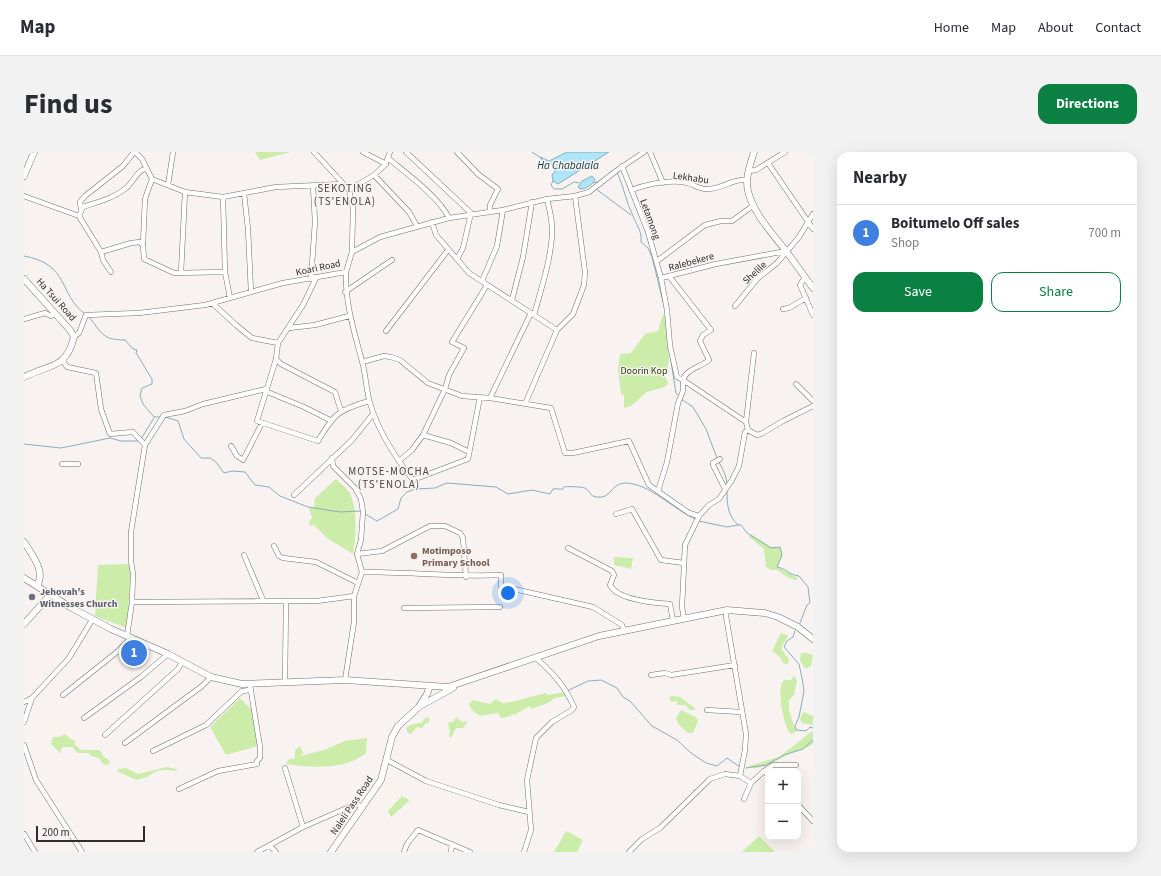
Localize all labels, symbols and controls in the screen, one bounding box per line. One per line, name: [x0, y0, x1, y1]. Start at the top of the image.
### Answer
text: Map: [20, 14, 55, 41]
text: Home: [934, 18, 969, 38]
text: Map: [991, 18, 1016, 38]
text: About: [1038, 18, 1073, 38]
text: Contact: [1095, 18, 1141, 38]
text: Find us: [24, 84, 112, 124]
button: Directions: [1038, 84, 1137, 124]
water label: Ha Chabalala: [537, 158, 599, 173]
text: Nearby: [853, 166, 907, 190]
street label: Lekhabu: [672, 169, 710, 187]
district label: SEKOTING (TS'ENOLA): [314, 181, 376, 209]
street label: Letamong: [636, 197, 664, 241]
text: Boitumelo Off sales: [891, 213, 1019, 234]
text: 1: [863, 224, 869, 242]
text: 700 m: [1088, 224, 1121, 242]
text: Shop: [891, 234, 919, 252]
street label: Ralebekere: [667, 249, 716, 275]
street label: Koari Road: [295, 256, 342, 280]
street label: Shelile: [740, 258, 770, 287]
button: Save: [853, 272, 983, 312]
button: Share: [991, 272, 1121, 312]
street label: Ha Tsui Road: [33, 275, 79, 324]
park label: Doorin Kop: [620, 364, 668, 378]
district label: MOTSE-MOCHA (TS'ENOLA): [348, 464, 430, 492]
place label: Motimposo Primary School: [422, 544, 490, 570]
marker: Motimposo Primary School: [409, 551, 419, 561]
your location: [498, 583, 518, 603]
place label: Jehovah's Witnesses Church: [40, 585, 118, 611]
marker: Jehovah's Witnesses Church: [27, 592, 37, 602]
pin: 1: [121, 638, 147, 668]
map controls: [765, 768, 801, 840]
button: +: [765, 768, 801, 804]
street label: Naleli Pass Road: [327, 773, 377, 838]
button: −: [765, 804, 801, 840]
scale bar: [36, 824, 145, 843]
text: 200 m: [42, 825, 70, 840]

